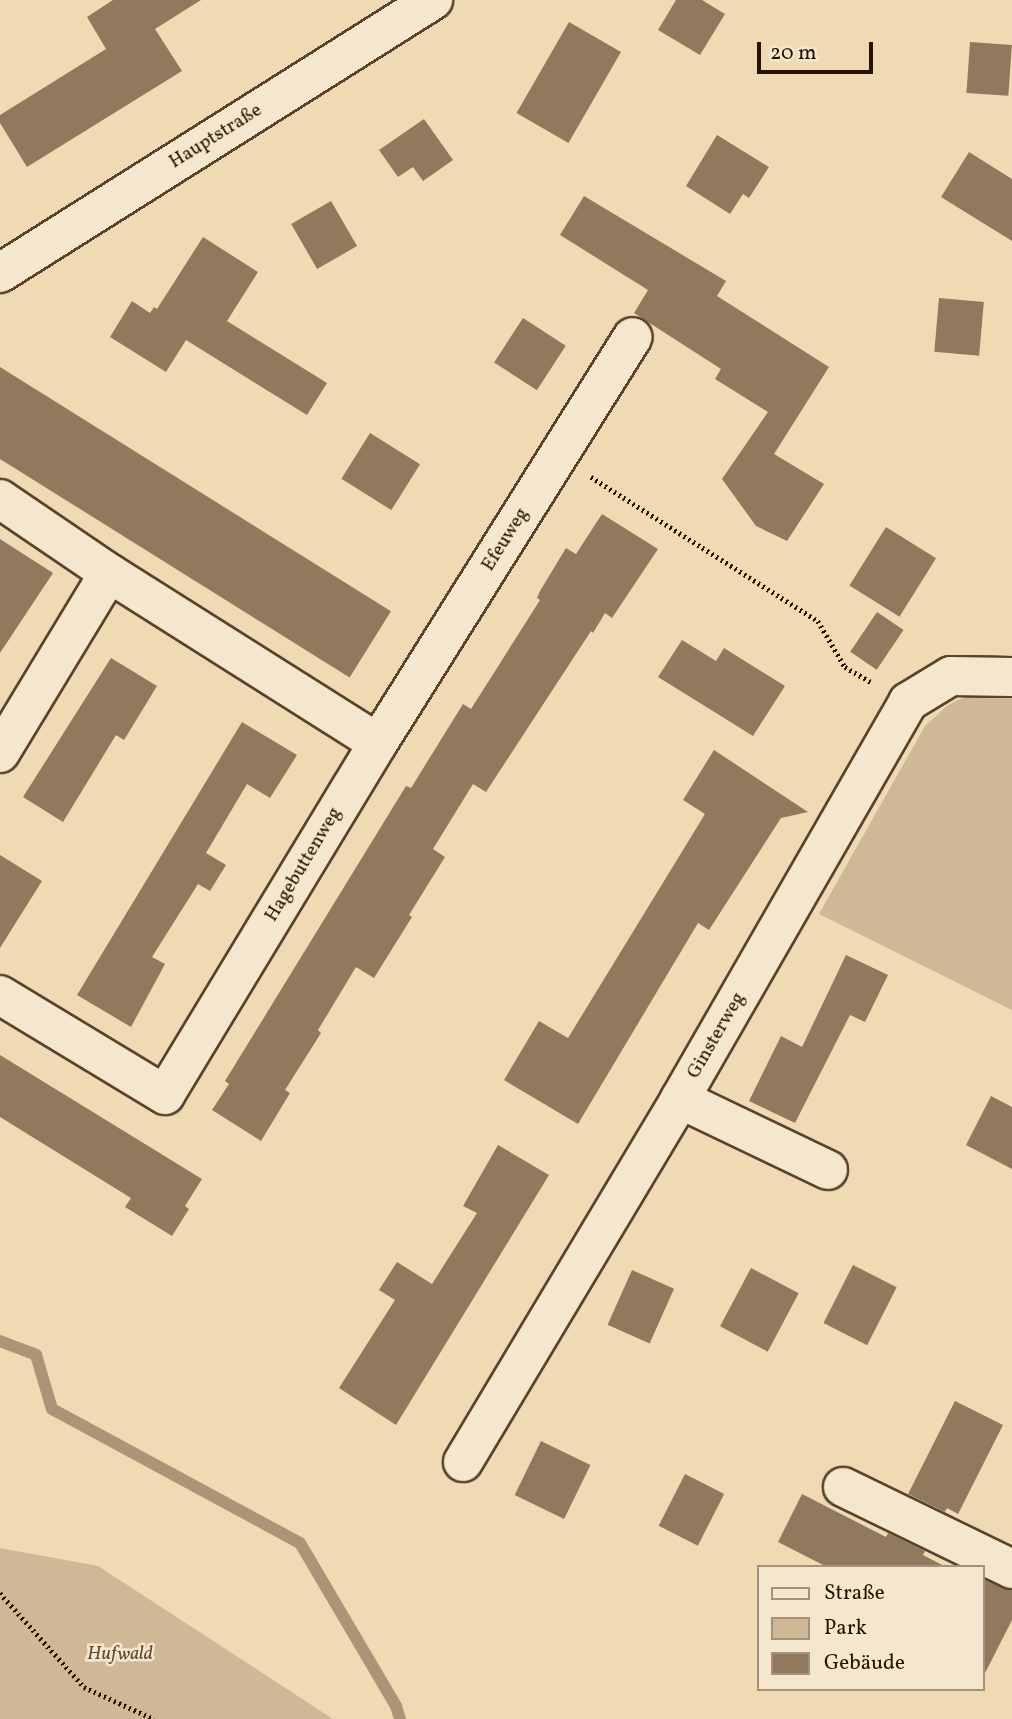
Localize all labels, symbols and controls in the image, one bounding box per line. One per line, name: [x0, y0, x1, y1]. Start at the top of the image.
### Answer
scale bar: [760, 28, 876, 72]
text: 20 m: [770, 39, 816, 68]
street label: Hauptstraße: [166, 100, 266, 174]
street label: Efeuweg: [478, 504, 534, 576]
street label: Hagebuttenweg: [261, 804, 347, 926]
street label: Ginsterweg: [683, 989, 751, 1083]
legend: [757, 1565, 984, 1691]
text: Straße: [824, 1579, 885, 1608]
text: Park: [824, 1614, 867, 1643]
park label: Hufwald: [87, 1644, 153, 1666]
text: Gebäude: [824, 1649, 905, 1678]

